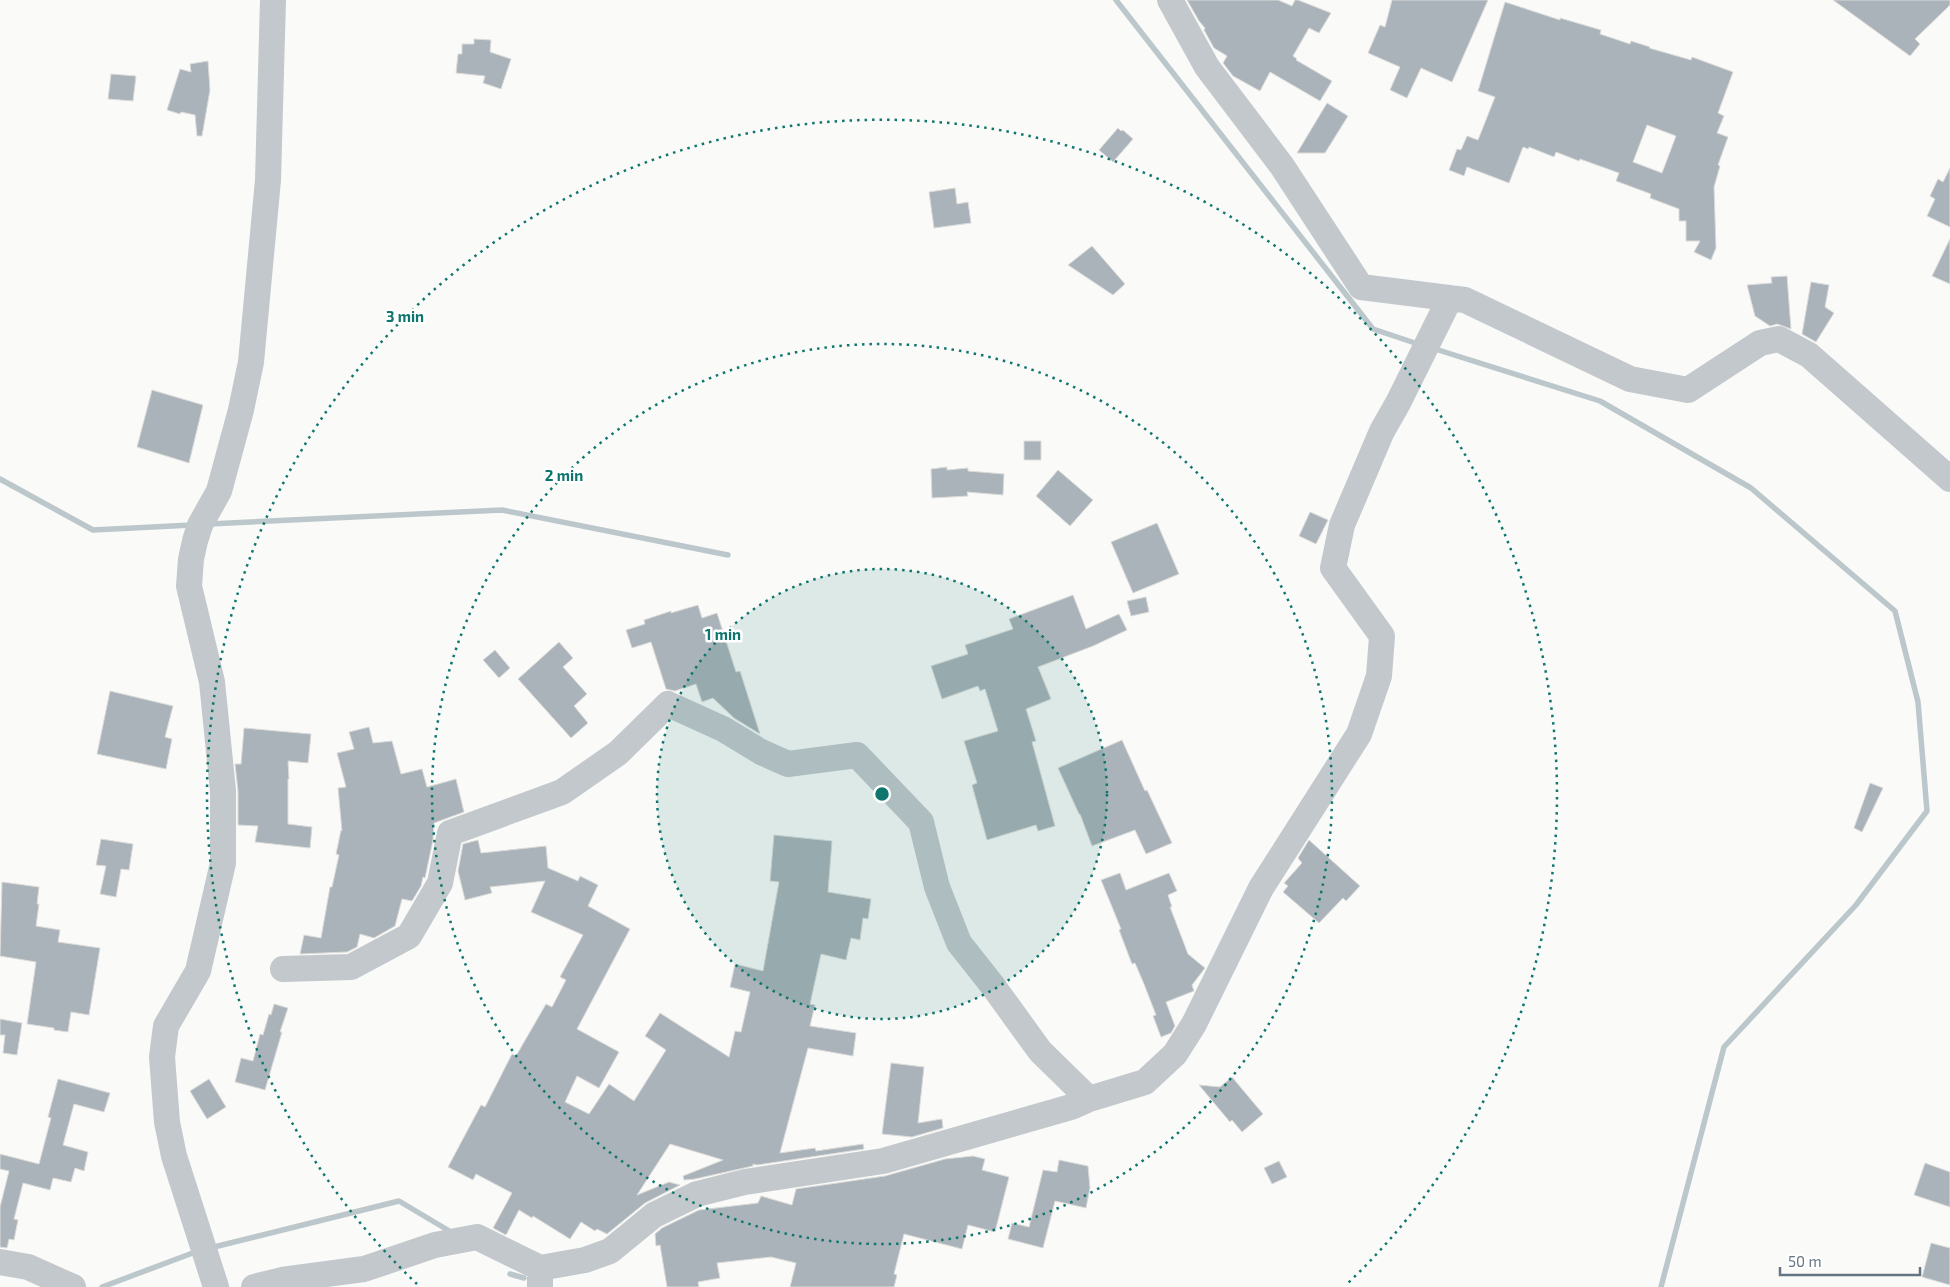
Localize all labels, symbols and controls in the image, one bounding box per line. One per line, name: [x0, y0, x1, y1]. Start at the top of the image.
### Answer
text: 3 min: [386, 307, 424, 325]
text: 2 min: [545, 466, 583, 484]
text: 1 min: [705, 625, 741, 643]
centre of rings: [873, 785, 891, 803]
scale bar: [1780, 1244, 1920, 1276]
text: 50 m: [1788, 1252, 1822, 1270]

